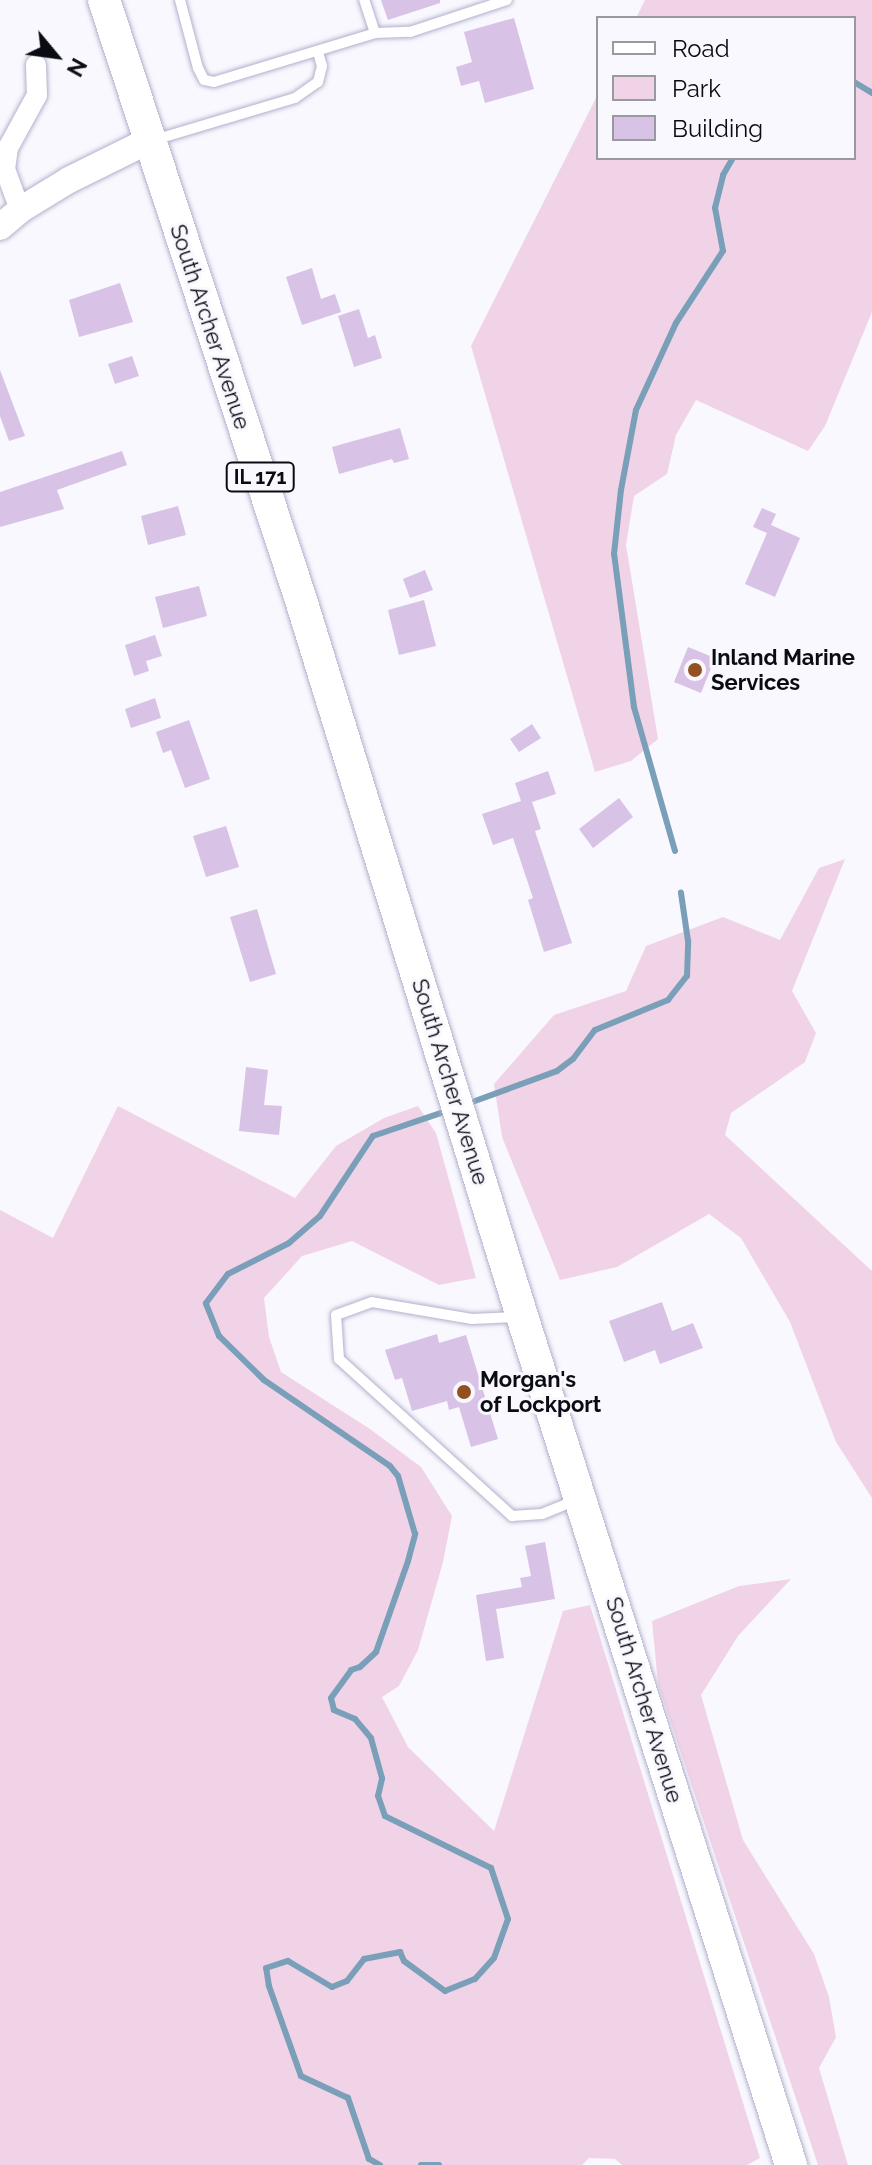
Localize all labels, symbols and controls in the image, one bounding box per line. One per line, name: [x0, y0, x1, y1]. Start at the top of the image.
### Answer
north arrow: [16, 16, 96, 96]
legend: [596, 16, 856, 160]
text: Road: [672, 34, 730, 63]
text: N: [62, 54, 92, 81]
text: Park: [672, 74, 721, 103]
text: Building: [672, 114, 763, 143]
street label: South Archer Avenue: [164, 220, 256, 434]
road number: IL 171: [224, 461, 296, 493]
place label: Inland Marine Services: [711, 644, 855, 696]
marker: Inland Marine Services: [686, 661, 704, 679]
street label: South Archer Avenue: [406, 975, 494, 1189]
place label: Morgan's of Lockport: [480, 1366, 602, 1418]
marker: Morgan's of Lockport: [455, 1383, 473, 1401]
street label: South Archer Avenue: [600, 1593, 688, 1807]

